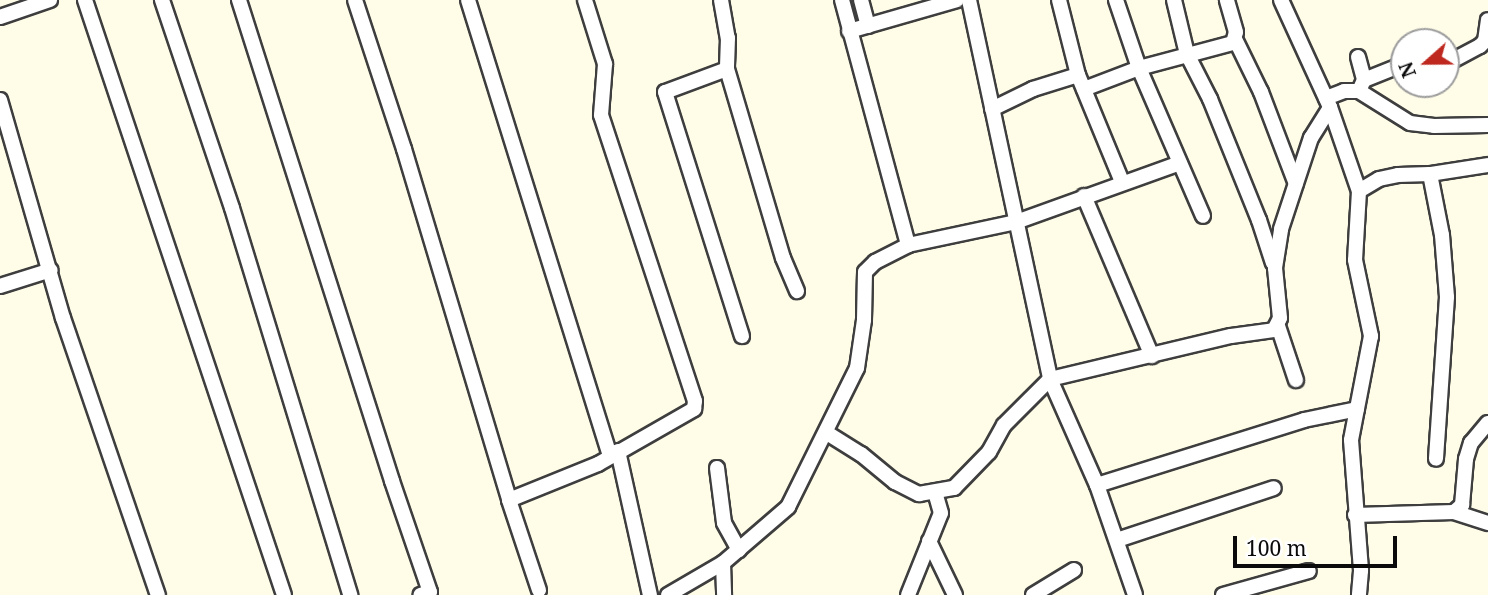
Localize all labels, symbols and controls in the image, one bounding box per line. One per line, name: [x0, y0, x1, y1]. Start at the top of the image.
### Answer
north arrow: [1390, 28, 1460, 98]
text: N: [1392, 58, 1422, 81]
scale bar: [1236, 522, 1400, 566]
text: 100 m: [1246, 534, 1307, 562]

